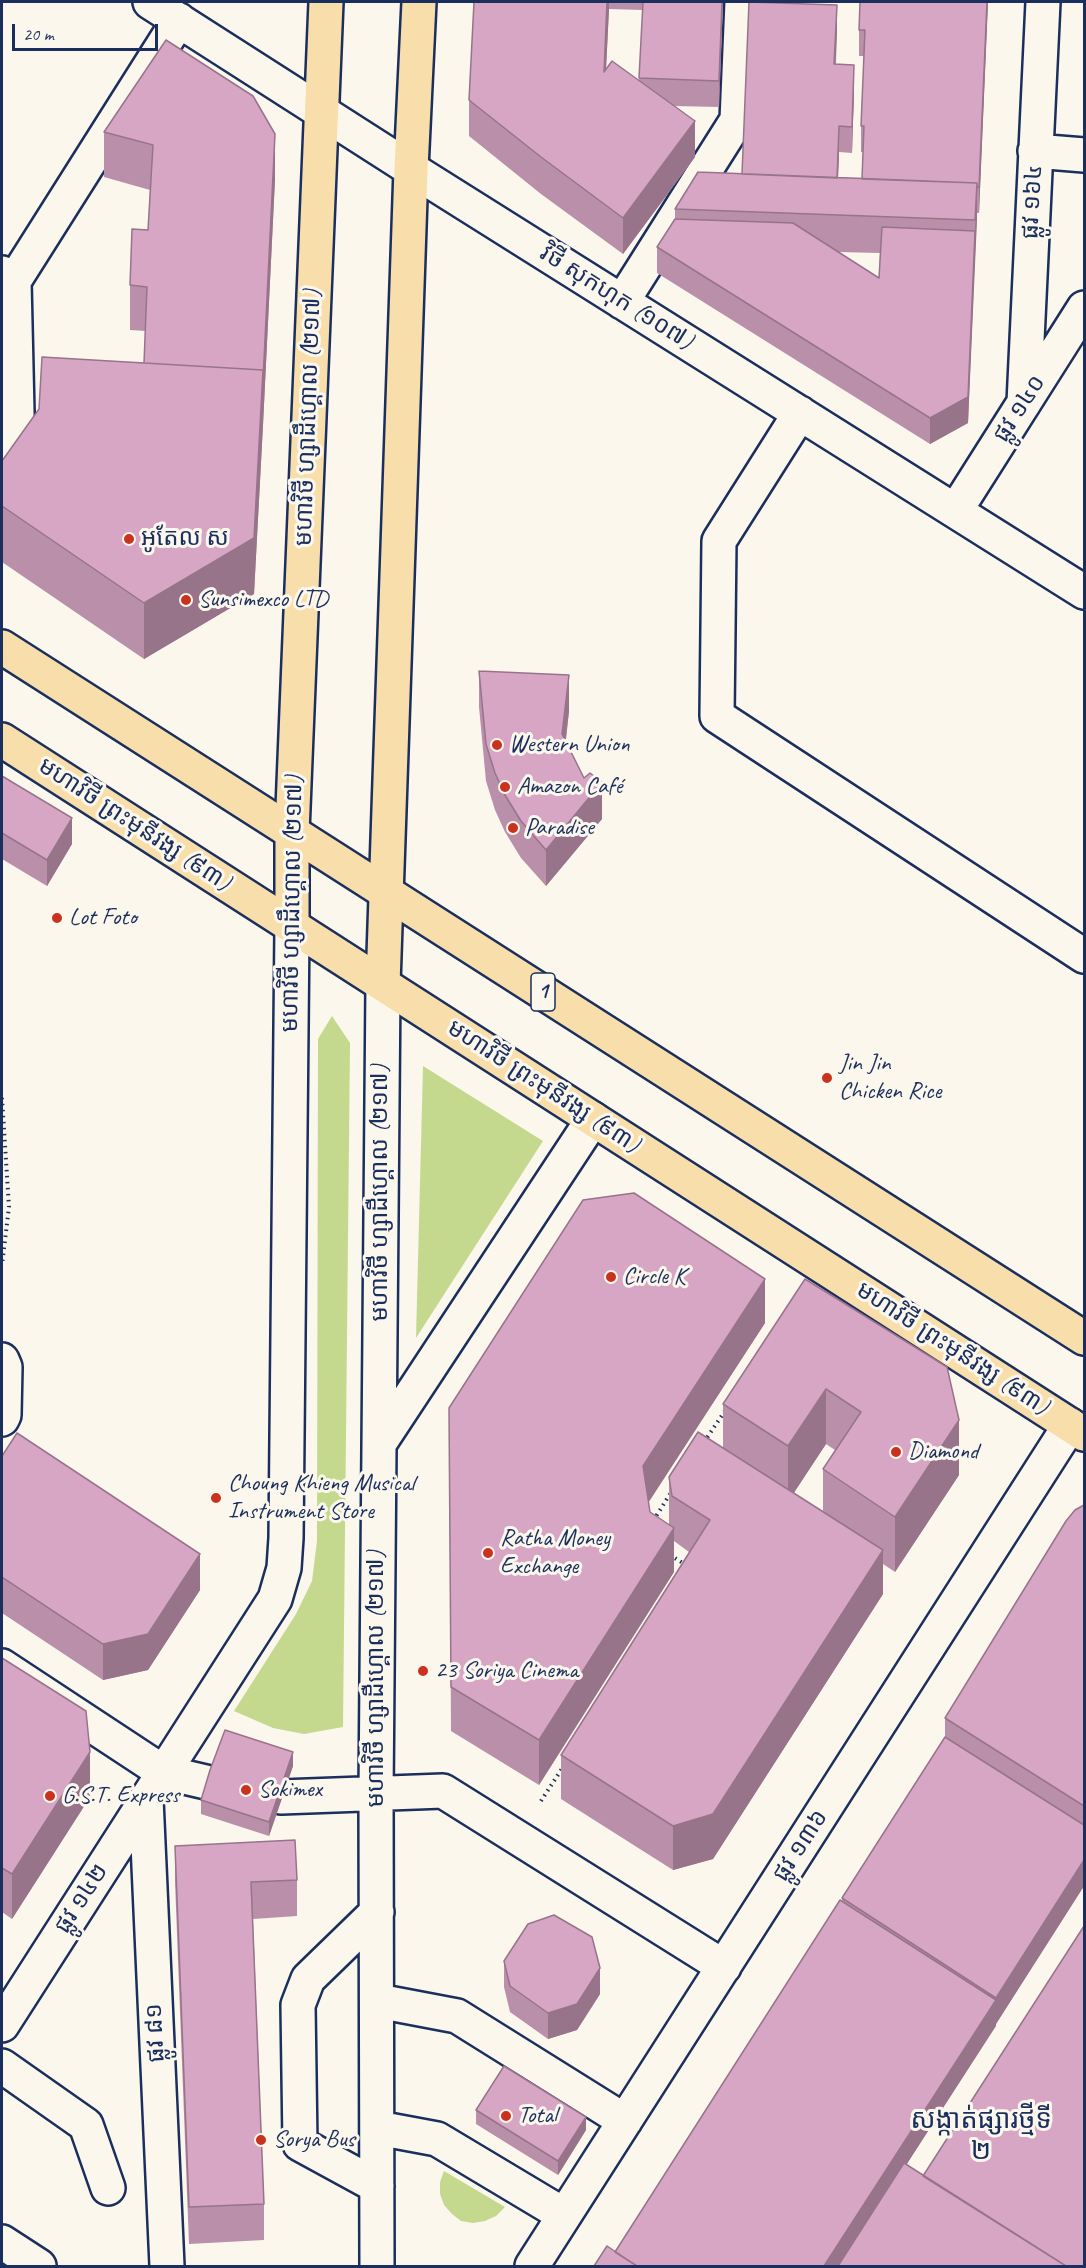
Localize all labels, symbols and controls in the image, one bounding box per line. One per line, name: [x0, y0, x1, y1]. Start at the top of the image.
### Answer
scale bar: [15, 12, 160, 50]
text: 20 m: [23, 23, 54, 45]
street label: ផ្លូវ ១៦៤: [1017, 164, 1049, 240]
street label: វិថី សុកហុក (១០៧): [534, 239, 698, 357]
street label: មហាវិថី ហ្សាដឹហ្គោល (២១៧): [290, 289, 328, 547]
street label: ផ្លូវ ១៤០: [988, 370, 1052, 448]
place label: អូតែល ស: [141, 525, 229, 553]
marker: អូតែល ស: [122, 532, 136, 546]
place label: Sunsimexco LTD: [198, 586, 328, 614]
marker: Sunsimexco LTD: [179, 593, 193, 607]
place label: Western Union: [509, 731, 630, 759]
marker: Western Union: [490, 738, 504, 752]
street label: មហាវិថី ព្រះមុនីវង្ស (៩៣): [33, 752, 235, 898]
place label: Amazon Café: [517, 773, 622, 801]
street label: មហាវិថី ហ្សាដឹហ្គោល (២១៧): [276, 775, 310, 1033]
marker: Amazon Café: [498, 780, 512, 794]
place label: Paradise: [525, 814, 594, 842]
marker: Paradise: [506, 821, 520, 835]
place label: Lot Foto: [69, 904, 137, 932]
marker: Lot Foto: [50, 911, 64, 925]
road number: 1: [531, 973, 555, 1011]
street label: មហាវិថី ព្រះមុនីវង្ស (៩៣): [442, 1014, 644, 1160]
place label: Jin Jin Chicken Rice: [839, 1050, 941, 1106]
street label: មហាវិថី ហ្សាដឺហ្គោល (២១៧): [367, 1065, 395, 1321]
marker: Jin Jin Chicken Rice: [820, 1071, 834, 1085]
place label: Circle K: [623, 1263, 685, 1291]
marker: Circle K: [604, 1270, 618, 1284]
street label: មហាវិថី ព្រះមុនីវង្ស (៩៣): [851, 1276, 1053, 1422]
place label: Diamond: [908, 1438, 978, 1466]
marker: Diamond: [889, 1445, 903, 1459]
place label: Choung Khieng Musical Instrument Store: [228, 1470, 415, 1526]
marker: Choung Khieng Musical Instrument Store: [209, 1491, 223, 1505]
place label: Ratha Money Exchange: [500, 1525, 610, 1581]
marker: Ratha Money Exchange: [481, 1546, 495, 1560]
street label: មហាវិថី ហ្សាដឺហ្គោល (២១៧): [363, 1551, 391, 1807]
place label: 23 Soriya Cinema: [435, 1657, 578, 1685]
marker: 23 Soriya Cinema: [416, 1664, 430, 1678]
place label: Sokimex: [258, 1776, 322, 1804]
place label: G.S.T. Express: [62, 1782, 179, 1810]
marker: Sokimex: [239, 1783, 253, 1797]
marker: G.S.T. Express: [43, 1789, 57, 1803]
street label: ផ្លូវ ១៣៦: [767, 1805, 835, 1887]
street label: ផ្លូវ ១៤២: [49, 1859, 115, 1939]
street label: ផ្លូវ ៨១: [140, 2003, 172, 2063]
place label: Total: [518, 2102, 557, 2130]
district label: សង្កាត់ផ្សារថ្មីទី ២: [910, 2105, 1052, 2168]
marker: Total: [499, 2109, 513, 2123]
place label: Sorya Bus: [273, 2126, 355, 2154]
marker: Sorya Bus: [254, 2133, 268, 2147]

